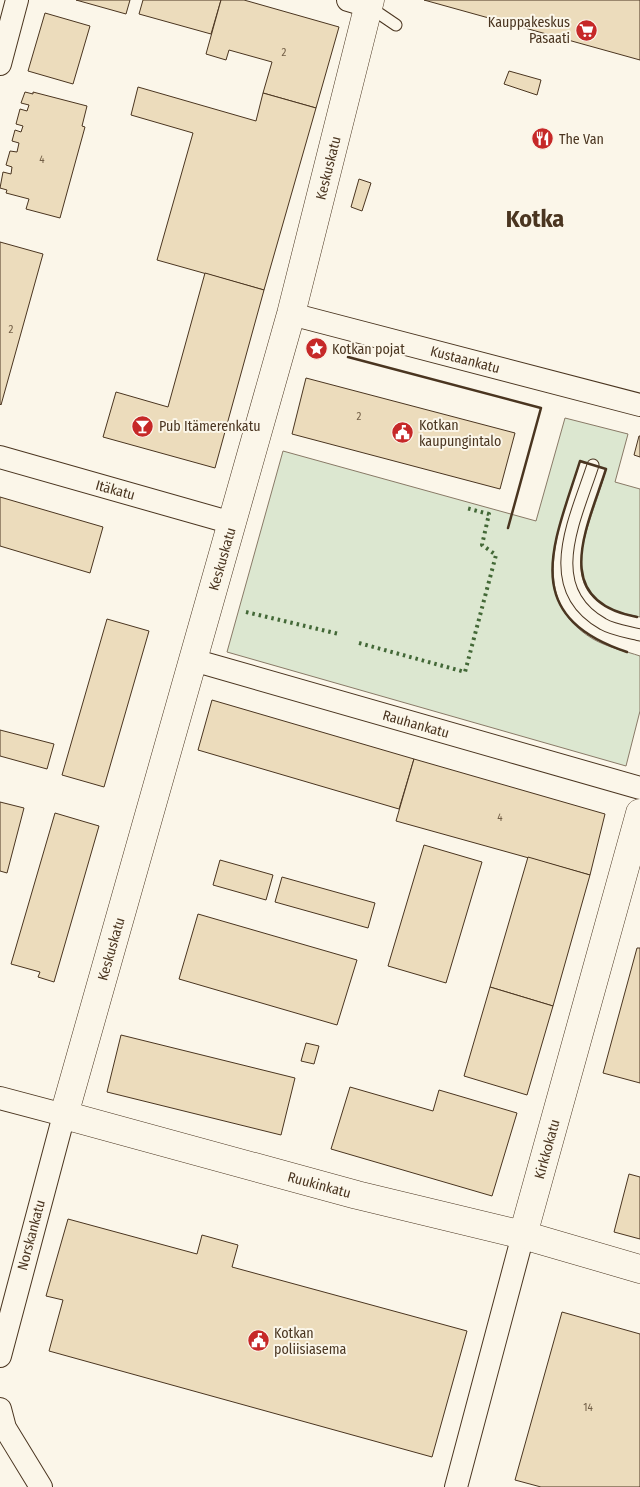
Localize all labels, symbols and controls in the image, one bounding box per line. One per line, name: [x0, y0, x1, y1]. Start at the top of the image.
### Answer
place label: Kauppakeskus Pasaati: [488, 14, 570, 47]
supermarket icon: Kauppakeskus Pasaati: [574, 18, 598, 42]
house number: 2: [282, 46, 287, 59]
restaurant icon: The Van: [531, 127, 555, 151]
place label: The Van: [559, 131, 604, 148]
street label: Keskuskatu: [312, 135, 345, 202]
house number: 4: [39, 153, 45, 166]
district label: Kotka: [506, 205, 564, 233]
house number: 2: [9, 323, 14, 336]
place icon: Kotkan pojat: [304, 337, 328, 361]
place label: Kotkan pojat: [332, 341, 405, 358]
street label: Kustaankatu: [428, 343, 502, 377]
house number: 2: [357, 410, 362, 423]
bar icon: Pub Itämerenkatu: [131, 414, 155, 438]
place label: Kotkan kaupungintalo: [419, 417, 501, 450]
place label: Pub Itämerenkatu: [159, 418, 261, 435]
public building icon: Kotkan kaupungintalo: [391, 421, 415, 445]
street label: Itäkatu: [94, 477, 137, 504]
street label: Keskuskatu: [205, 526, 240, 593]
street label: Rauhankatu: [381, 707, 451, 742]
house number: 4: [497, 811, 503, 824]
street label: Keskuskatu: [94, 916, 129, 983]
street label: Kirkkokatu: [531, 1117, 564, 1181]
street label: Ruukinkatu: [286, 1168, 353, 1202]
street label: Norskankatu: [14, 1198, 49, 1272]
place label: Kotkan poliisiasema: [274, 1325, 346, 1358]
public building icon: Kotkan poliisiasema: [246, 1329, 270, 1353]
house number: 14: [583, 1401, 593, 1414]

